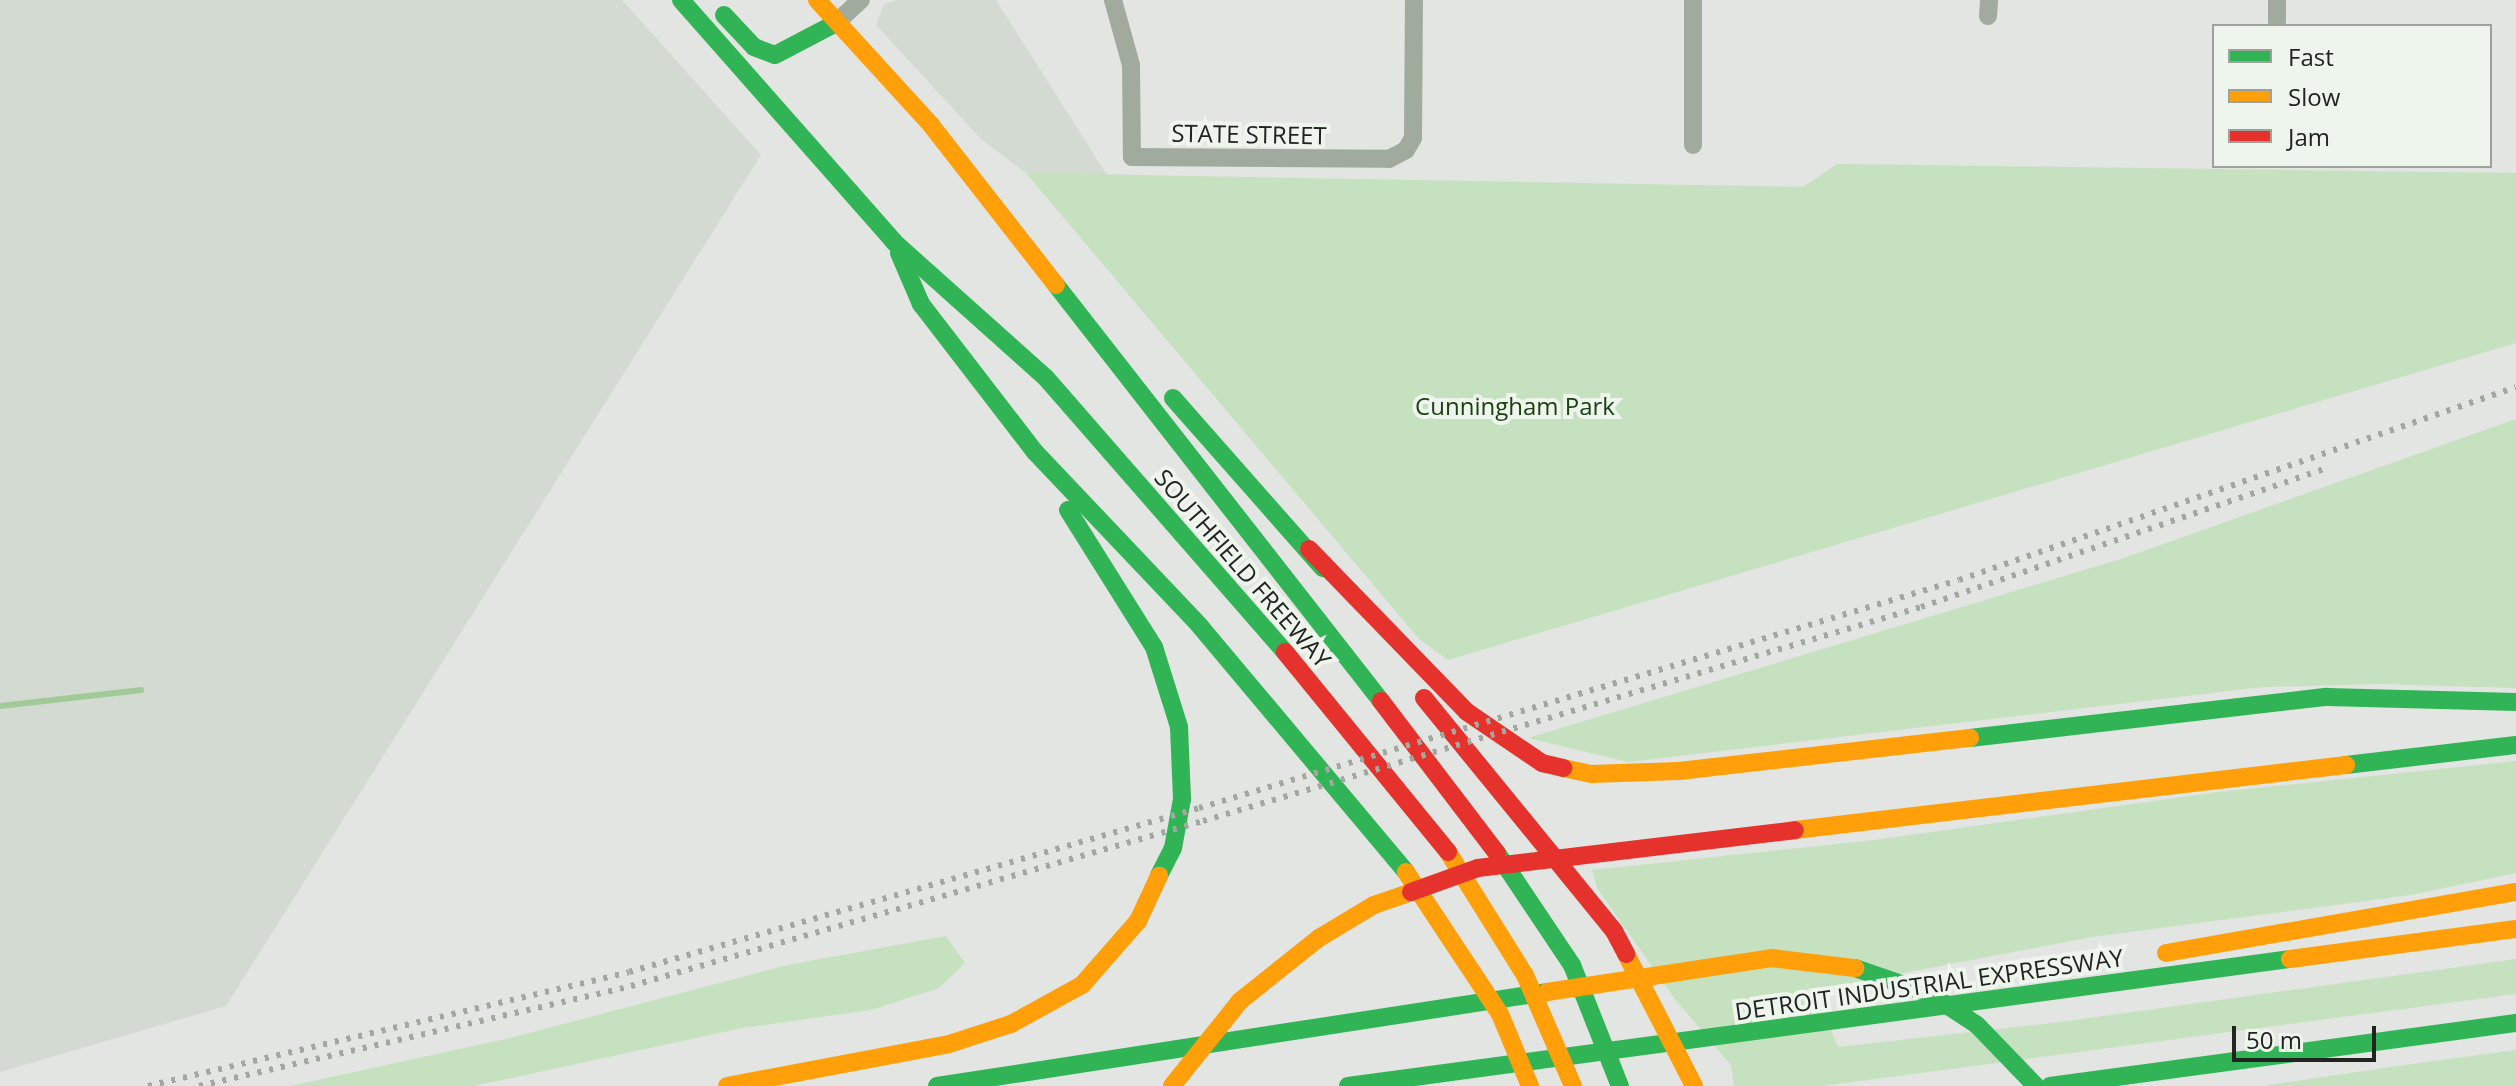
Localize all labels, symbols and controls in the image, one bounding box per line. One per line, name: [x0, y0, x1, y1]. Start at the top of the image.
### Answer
legend: [2212, 24, 2492, 168]
text: Fast: [2288, 40, 2334, 73]
text: Slow: [2288, 80, 2340, 113]
street label: STATE STREET: [1171, 118, 1327, 150]
text: Jam: [2288, 120, 2330, 153]
park label: Cunningham Park: [1415, 392, 1615, 420]
street label: SOUTHFIELD FREEWAY: [1149, 463, 1337, 673]
street label: DETROIT INDUSTRIAL EXPRESSWAY: [1733, 942, 2125, 1026]
scale bar: [2236, 1010, 2380, 1060]
text: 50 m: [2246, 1023, 2302, 1056]

